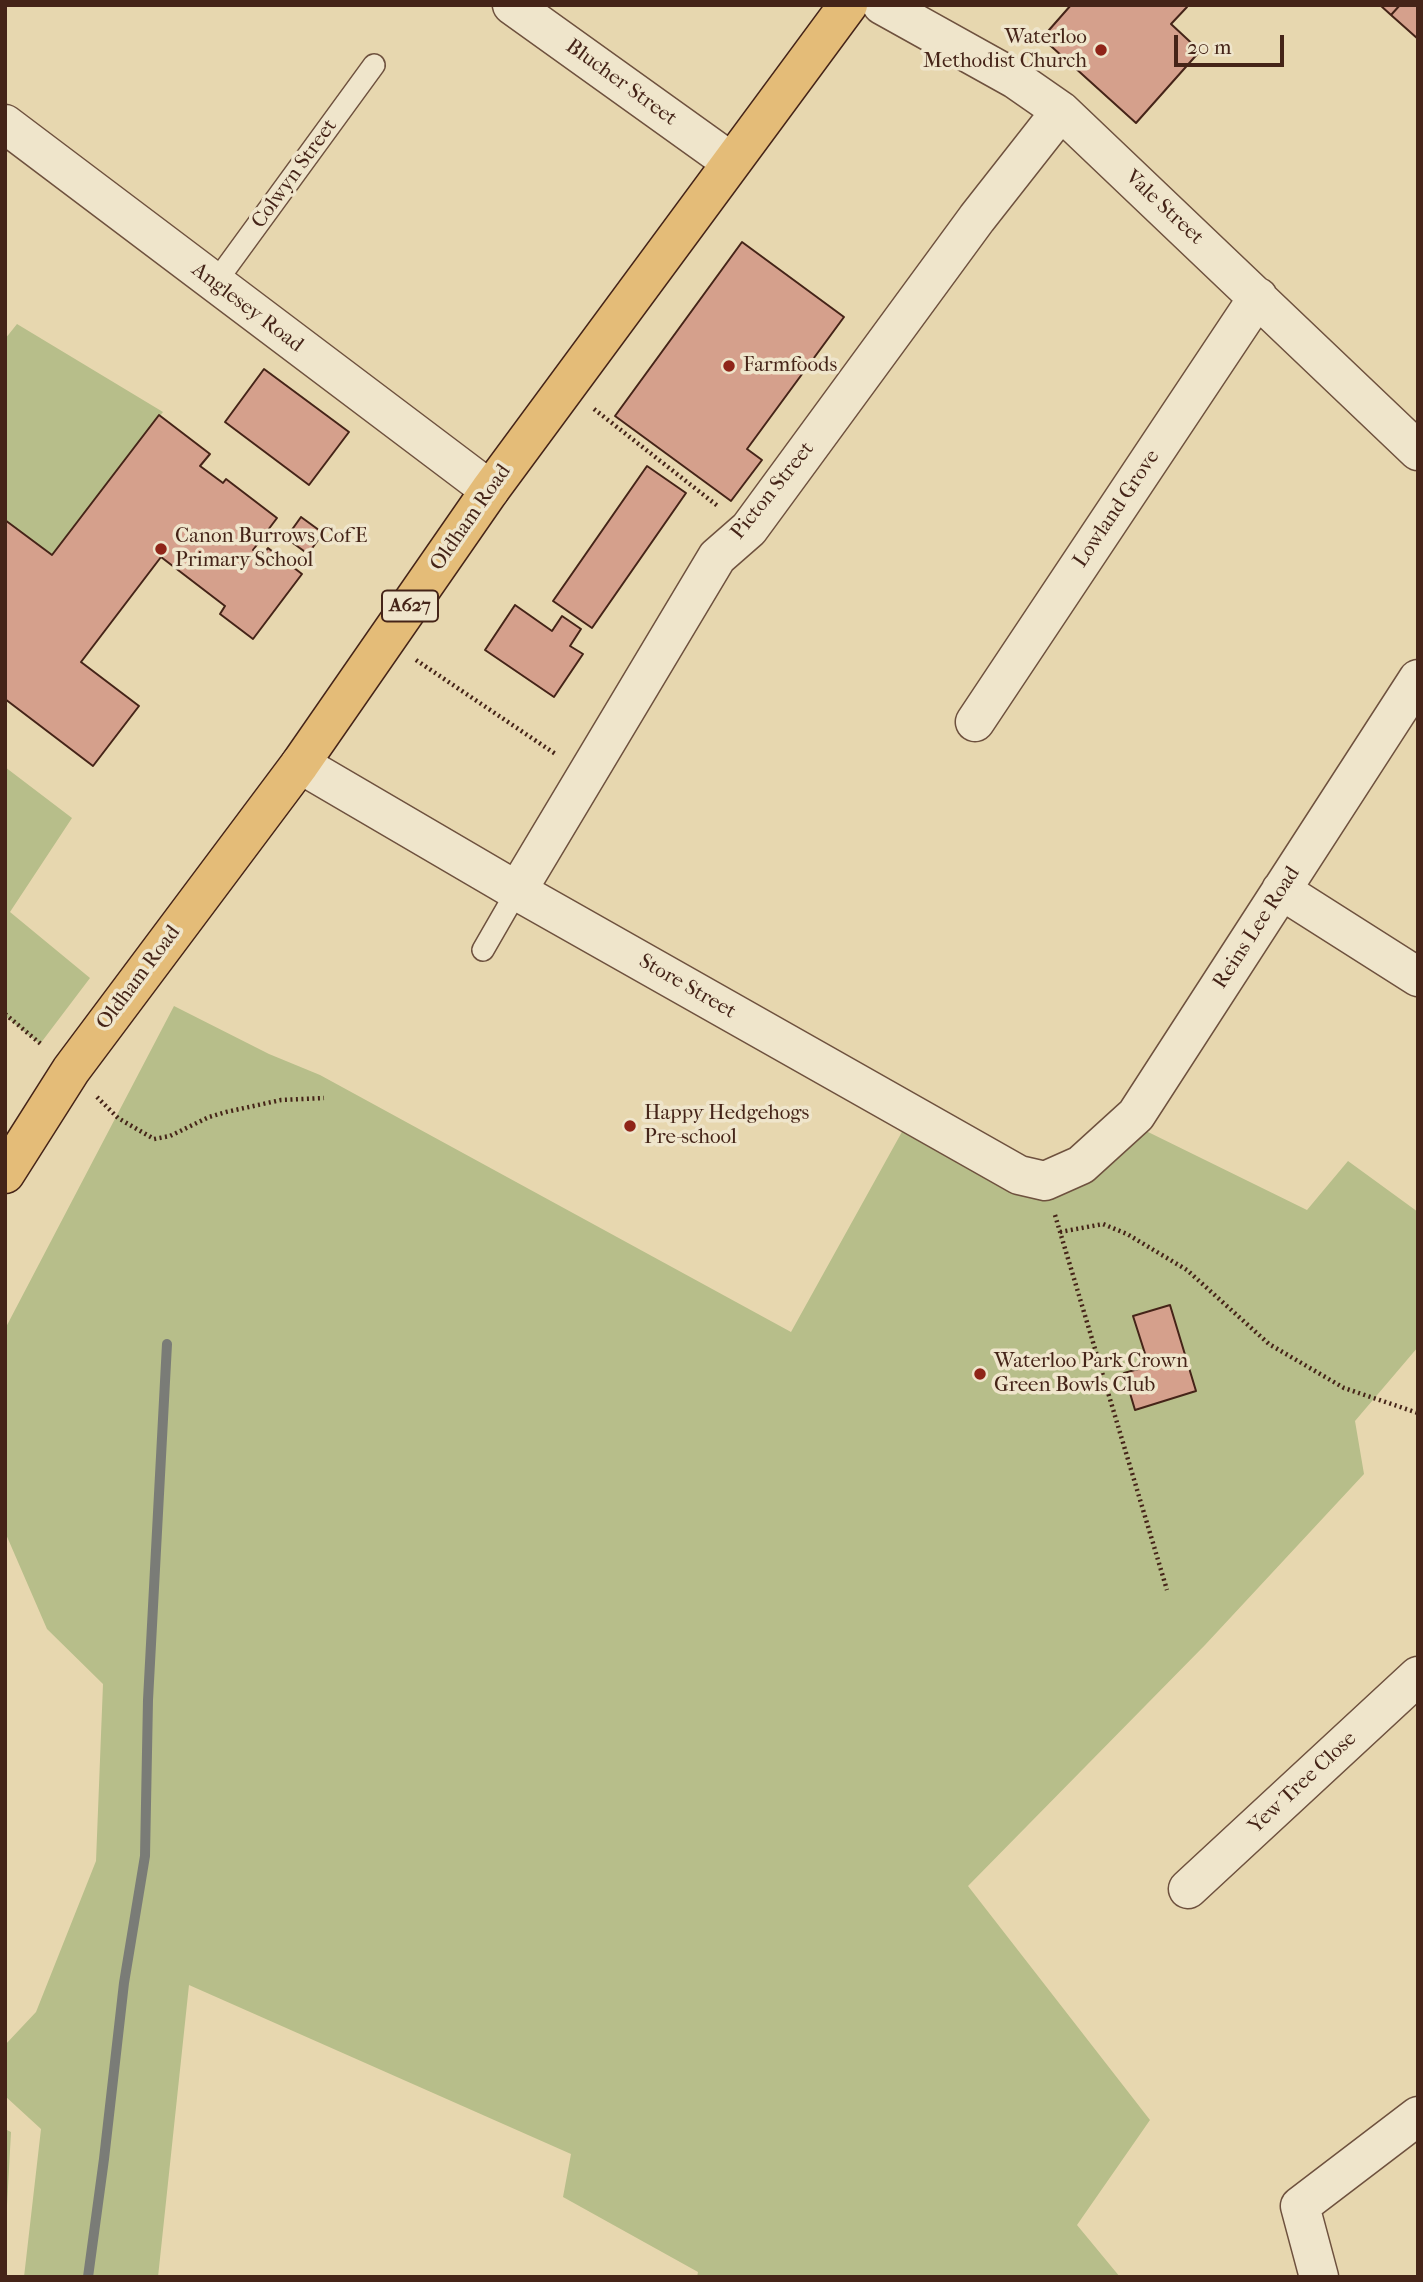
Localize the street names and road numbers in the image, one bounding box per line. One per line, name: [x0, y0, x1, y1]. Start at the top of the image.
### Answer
street label: Blucher Street: [561, 34, 681, 132]
street label: Colwyn Street: [247, 114, 343, 234]
street label: Vale Street: [1120, 165, 1208, 251]
street label: Anglesey Road: [186, 258, 308, 358]
street label: Picton Street: [726, 437, 820, 545]
street label: Lowland Grove: [1068, 445, 1166, 573]
street label: Oldham Road: [425, 460, 517, 576]
road number: A627: [382, 590, 438, 622]
street label: Reins Lee Road: [1208, 862, 1306, 994]
street label: Oldham Road: [92, 921, 186, 1035]
street label: Store Street: [634, 949, 740, 1025]
street label: Yew Tree Close: [1244, 1727, 1362, 1839]

